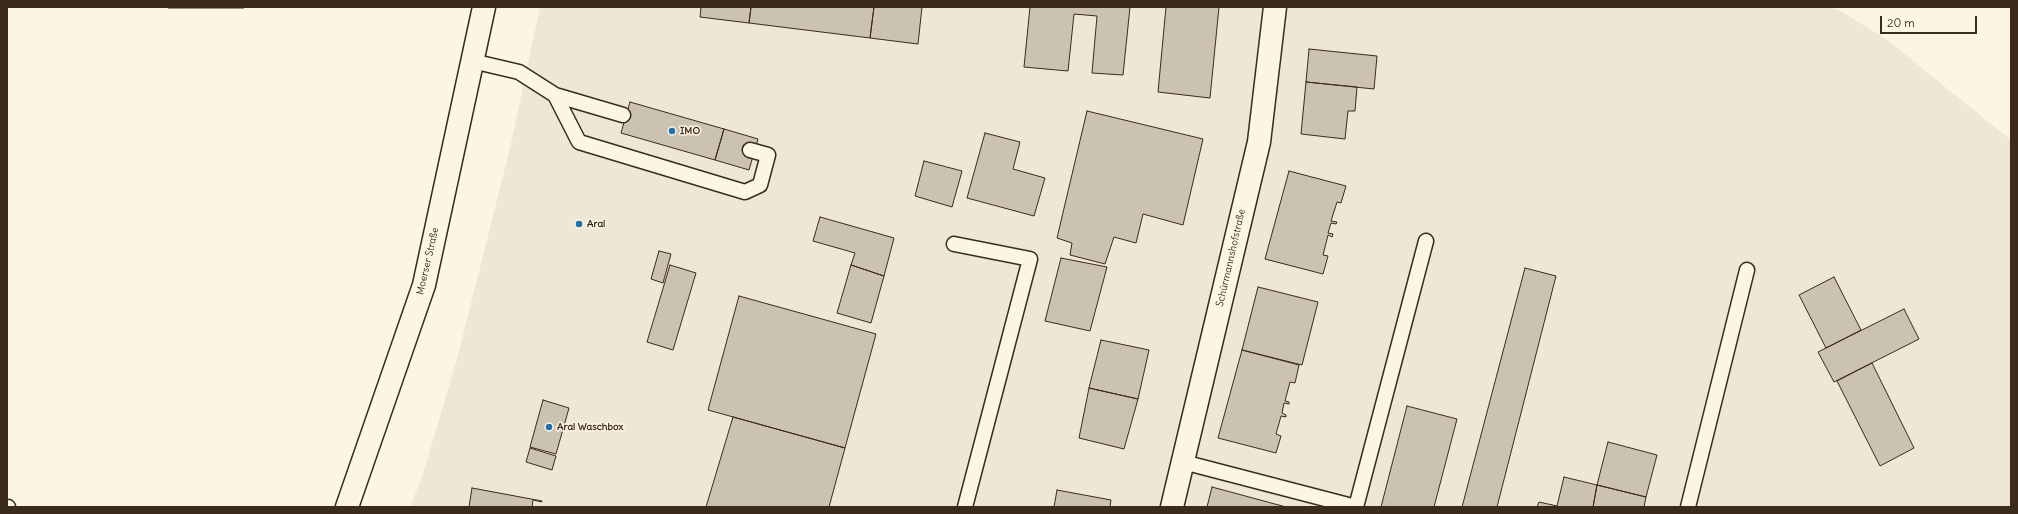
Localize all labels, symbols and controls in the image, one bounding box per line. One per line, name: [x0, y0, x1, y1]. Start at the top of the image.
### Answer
scale bar: [1882, 8, 1979, 34]
text: 20 m: [1887, 15, 1915, 30]
place label: IMO: [680, 125, 700, 137]
marker: IMO: [667, 126, 677, 136]
street label: Schürmannshofstraße: [1214, 208, 1248, 308]
place label: Aral: [587, 218, 605, 230]
marker: Aral: [574, 219, 584, 229]
street label: Moerser Straße: [414, 226, 442, 296]
place label: Aral Waschbox: [557, 421, 624, 433]
marker: Aral Waschbox: [544, 422, 554, 432]

